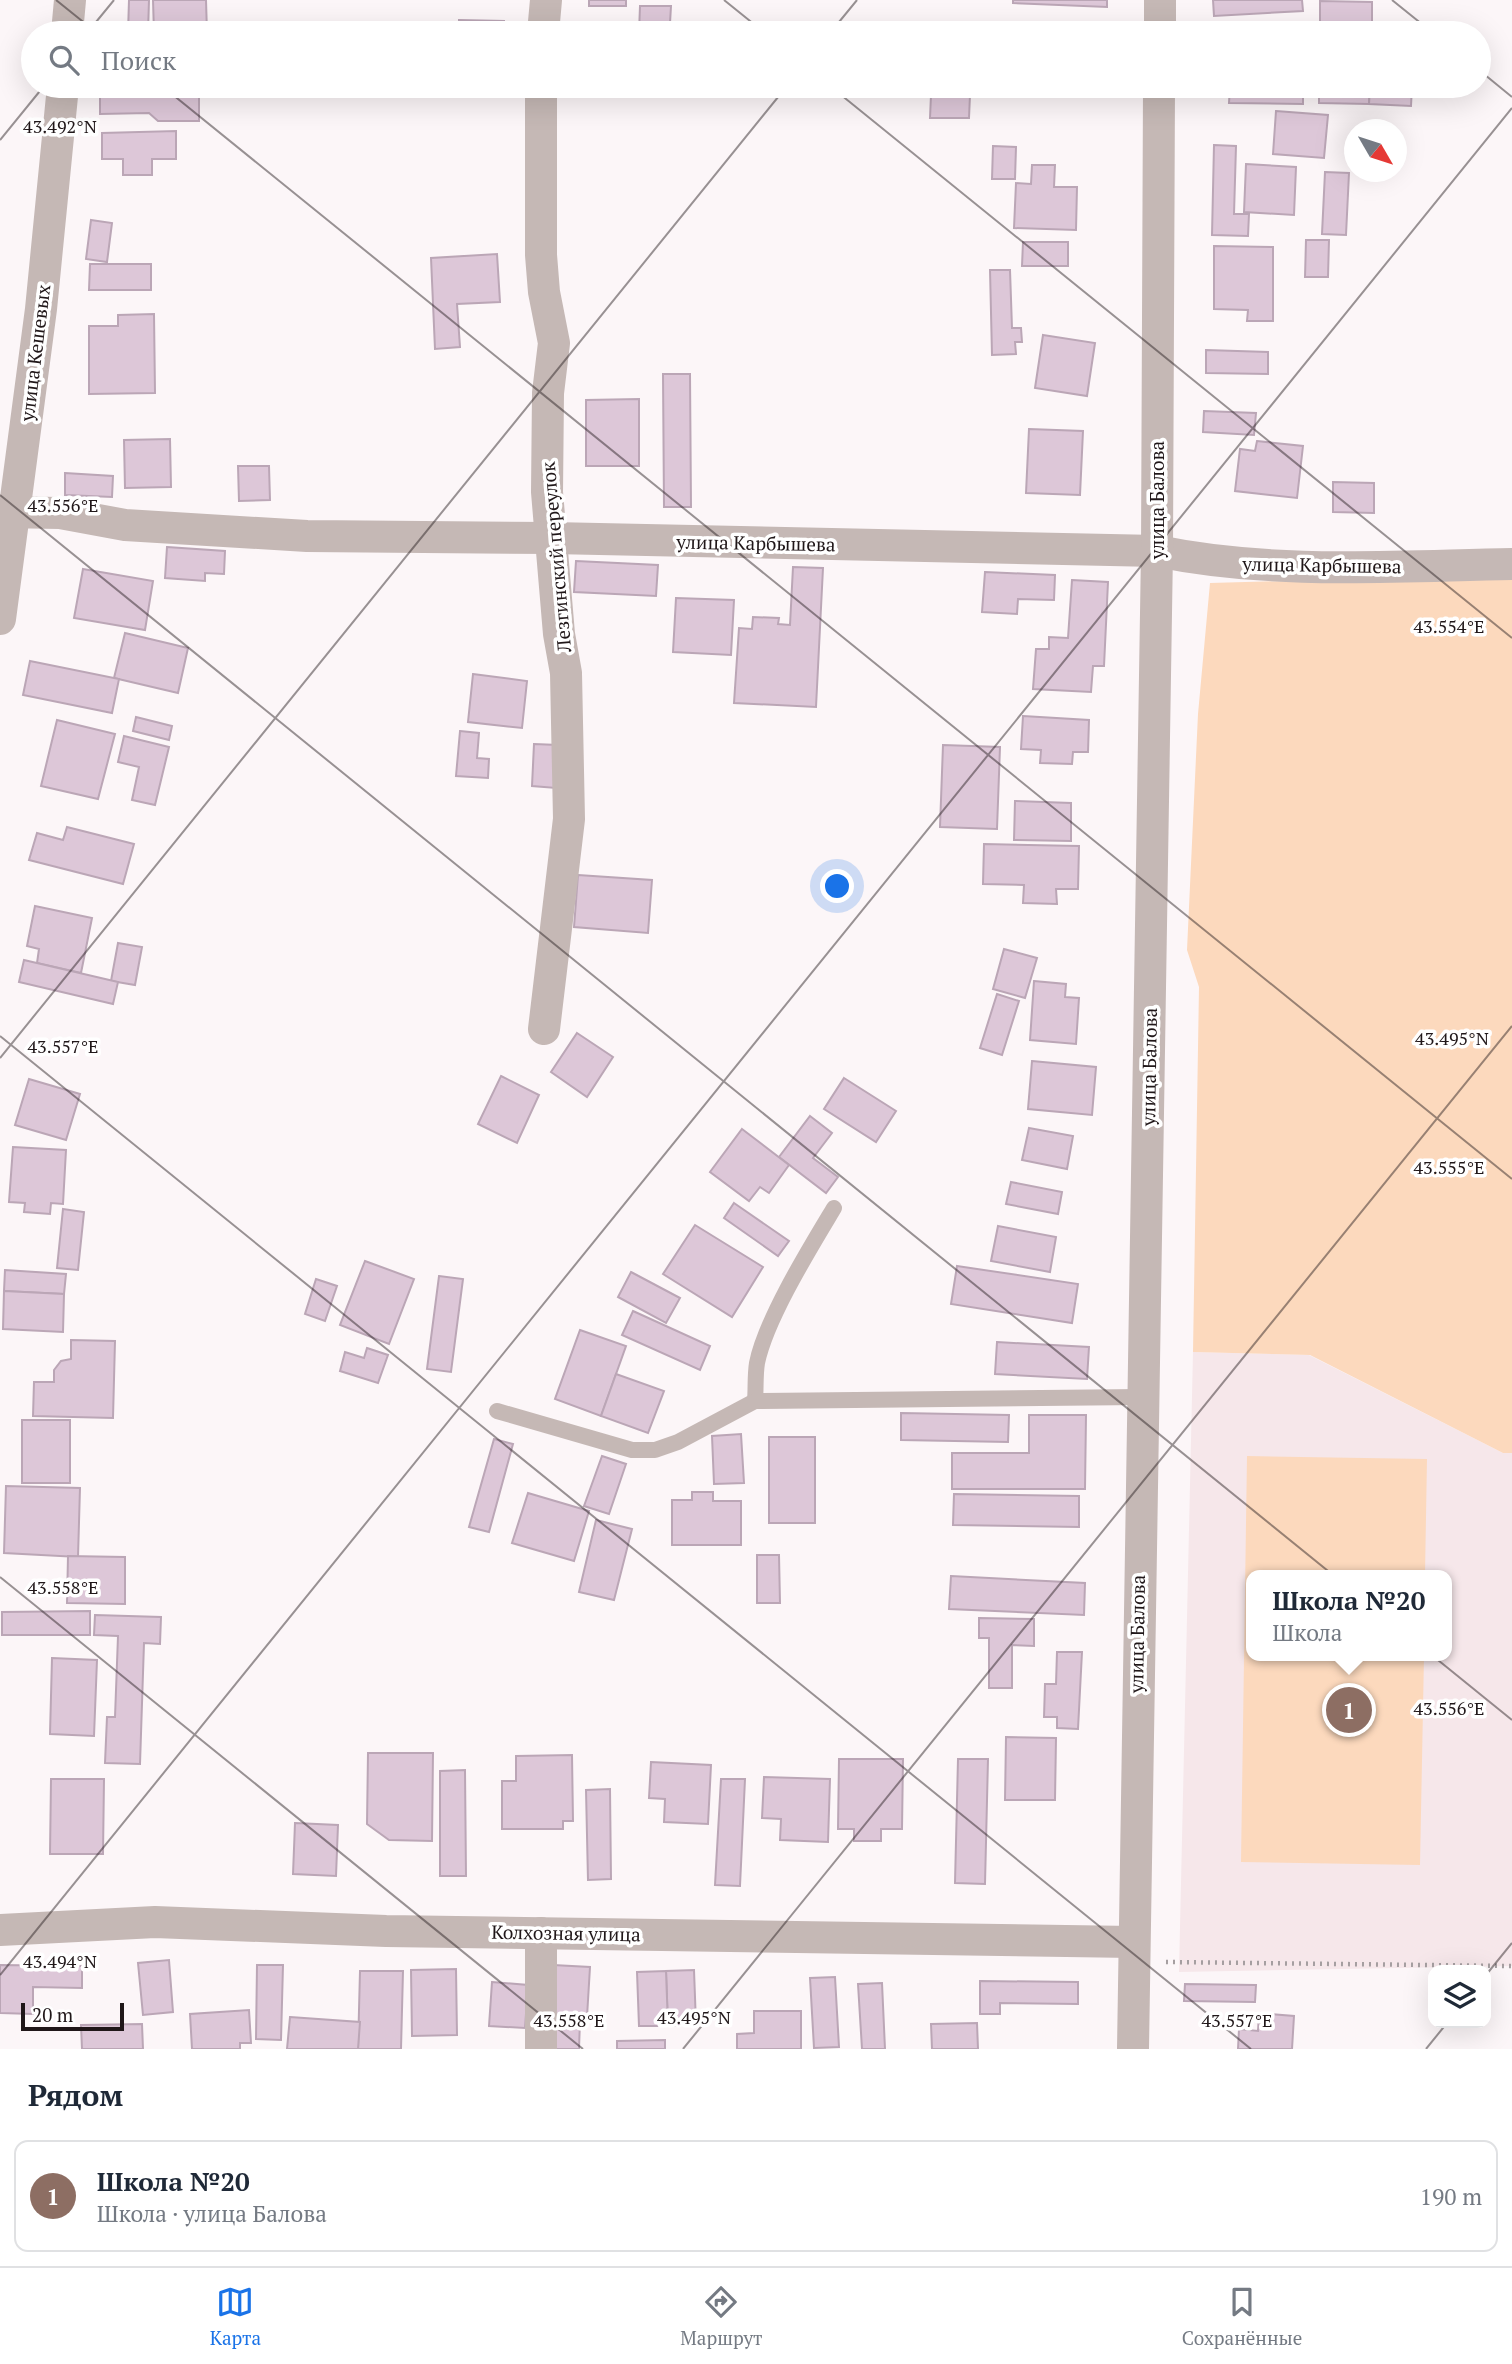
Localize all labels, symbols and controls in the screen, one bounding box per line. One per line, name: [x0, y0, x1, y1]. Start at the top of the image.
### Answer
search box: [21, 21, 1491, 98]
icon: search: [45, 41, 83, 79]
text: Поиск: [101, 43, 176, 77]
text: 43.492°N: [23, 114, 97, 138]
north arrow: [1344, 119, 1407, 182]
street label: улица Кешевых: [14, 283, 55, 424]
street label: улица Балова: [1144, 440, 1169, 560]
street label: Лезгинский переулок: [535, 460, 576, 654]
text: 43.556°E: [27, 493, 99, 517]
street label: улица Карбышева: [675, 529, 836, 556]
street label: улица Карбышева: [1241, 551, 1402, 578]
text: 43.554°E: [1413, 614, 1485, 638]
your location: [820, 869, 854, 903]
street label: улица Балова: [1135, 1007, 1162, 1127]
text: 43.495°N: [1415, 1026, 1489, 1050]
text: 43.557°E: [27, 1034, 99, 1058]
text: 43.555°E: [1413, 1155, 1485, 1179]
popup: [1246, 1570, 1452, 1661]
street label: улица Балова: [1123, 1574, 1150, 1694]
text: 43.558°E: [27, 1575, 99, 1599]
text: Школа №20: [1273, 1583, 1425, 1617]
text: Школа: [1273, 1617, 1342, 1648]
pin: 1: [1326, 1684, 1372, 1736]
text: 43.556°E: [1413, 1696, 1485, 1720]
street label: Колхозная улица: [491, 1919, 641, 1946]
text: 43.494°N: [23, 1949, 97, 1973]
map controls: [1428, 1965, 1491, 2028]
button: layers: [1428, 1965, 1491, 2028]
scale bar: [21, 2000, 124, 2032]
text: 20 m: [32, 2002, 73, 2027]
text: 43.495°N: [657, 2005, 731, 2029]
text: 43.558°E: [533, 2008, 605, 2032]
text: 43.557°E: [1201, 2008, 1273, 2032]
text: Рядом: [28, 2075, 123, 2115]
text: Школа №20: [97, 2164, 250, 2198]
text: 1: [47, 2181, 60, 2212]
text: 190 m: [1420, 2181, 1482, 2212]
text: Школа · улица Балова: [97, 2198, 327, 2229]
tab: Карта: [210, 2283, 261, 2350]
tab: Маршрут: [680, 2283, 763, 2350]
tab: Сохранённые: [1182, 2283, 1302, 2350]

